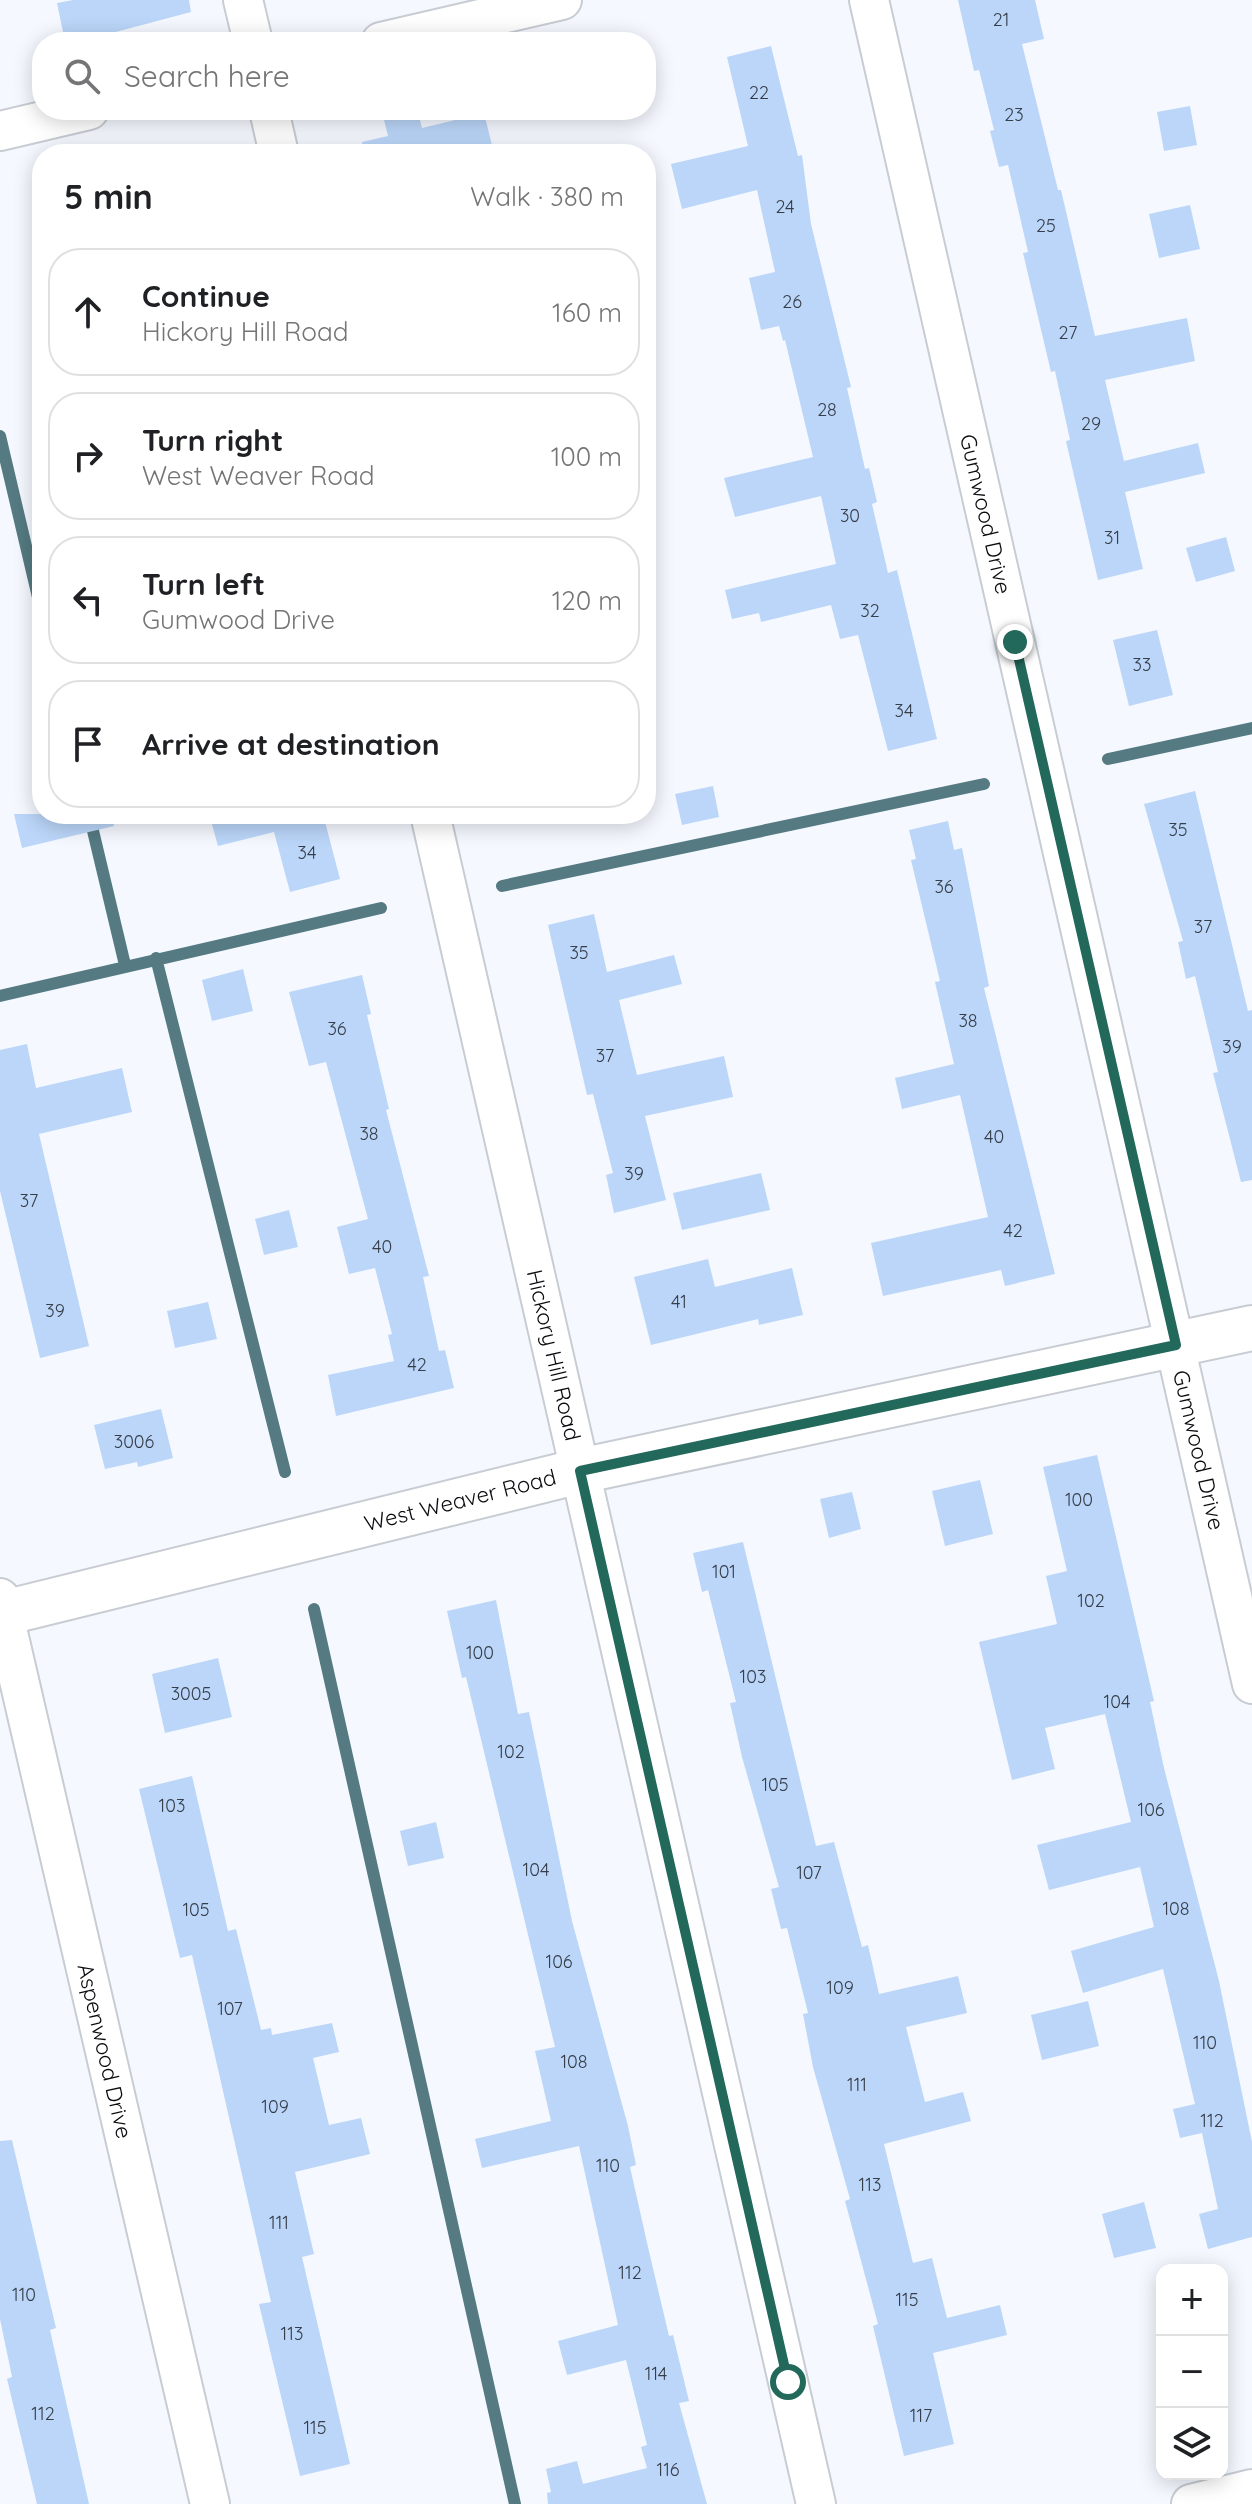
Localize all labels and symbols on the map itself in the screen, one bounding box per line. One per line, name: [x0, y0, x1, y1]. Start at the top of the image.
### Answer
house number: 21: [993, 8, 1009, 31]
house number: 22: [749, 81, 769, 104]
house number: 23: [1004, 103, 1024, 126]
house number: 24: [775, 195, 795, 218]
house number: 25: [1036, 214, 1056, 237]
house number: 26: [782, 290, 802, 313]
house number: 27: [1059, 321, 1077, 344]
house number: 28: [817, 398, 837, 421]
house number: 29: [1081, 412, 1101, 435]
street label: Gumwood Drive: [954, 431, 1018, 597]
house number: 30: [840, 504, 860, 527]
house number: 31: [1104, 526, 1120, 549]
house number: 32: [860, 599, 880, 622]
route end: [997, 624, 1033, 660]
house number: 33: [1133, 653, 1151, 676]
house number: 34: [895, 699, 913, 722]
house number: 35: [1168, 818, 1188, 841]
house number: 34: [298, 841, 316, 864]
house number: 36: [934, 875, 954, 898]
house number: 37: [1194, 915, 1212, 938]
house number: 35: [569, 941, 589, 964]
house number: 38: [958, 1009, 978, 1032]
house number: 36: [327, 1017, 347, 1040]
house number: 39: [1222, 1035, 1242, 1058]
house number: 37: [596, 1044, 614, 1067]
house number: 38: [359, 1122, 379, 1145]
house number: 40: [984, 1125, 1004, 1148]
house number: 39: [624, 1162, 644, 1185]
house number: 37: [20, 1189, 38, 1212]
house number: 42: [1003, 1219, 1023, 1242]
house number: 40: [372, 1235, 392, 1258]
street label: Hickory Hill Road: [521, 1267, 587, 1443]
house number: 41: [671, 1290, 687, 1313]
house number: 39: [45, 1299, 65, 1322]
house number: 42: [407, 1353, 427, 1376]
street label: Gumwood Drive: [1167, 1367, 1231, 1533]
house number: 3006: [114, 1430, 155, 1453]
street label: West Weaver Road: [361, 1463, 559, 1537]
house number: 100: [1065, 1488, 1093, 1511]
house number: 101: [712, 1560, 736, 1583]
house number: 102: [1077, 1589, 1105, 1612]
house number: 100: [466, 1641, 494, 1664]
house number: 103: [740, 1665, 766, 1688]
house number: 3005: [171, 1682, 211, 1705]
house number: 104: [1104, 1690, 1130, 1713]
house number: 102: [497, 1740, 525, 1763]
house number: 105: [761, 1773, 789, 1796]
house number: 103: [159, 1794, 185, 1817]
house number: 106: [1137, 1798, 1165, 1821]
house number: 104: [523, 1858, 549, 1881]
house number: 107: [796, 1861, 822, 1884]
house number: 108: [1162, 1897, 1190, 1920]
house number: 105: [182, 1898, 210, 1921]
house number: 106: [545, 1950, 573, 1973]
street label: Aspenwood Drive: [71, 1961, 139, 2141]
house number: 109: [826, 1976, 854, 1999]
house number: 107: [217, 1997, 243, 2020]
house number: 110: [1193, 2031, 1217, 2054]
house number: 108: [560, 2050, 588, 2073]
house number: 111: [847, 2073, 867, 2096]
house number: 109: [261, 2095, 289, 2118]
house number: 112: [1200, 2109, 1224, 2132]
house number: 110: [596, 2154, 620, 2177]
house number: 113: [859, 2173, 881, 2196]
house number: 111: [269, 2211, 289, 2234]
house number: 112: [618, 2261, 642, 2284]
house number: 110: [12, 2283, 36, 2306]
house number: 115: [895, 2288, 919, 2311]
house number: 113: [281, 2322, 303, 2345]
house number: 114: [645, 2362, 667, 2385]
route start: [770, 2364, 806, 2400]
house number: 112: [31, 2402, 55, 2425]
house number: 117: [910, 2404, 932, 2427]
house number: 115: [303, 2416, 327, 2439]
house number: 116: [656, 2458, 680, 2481]

